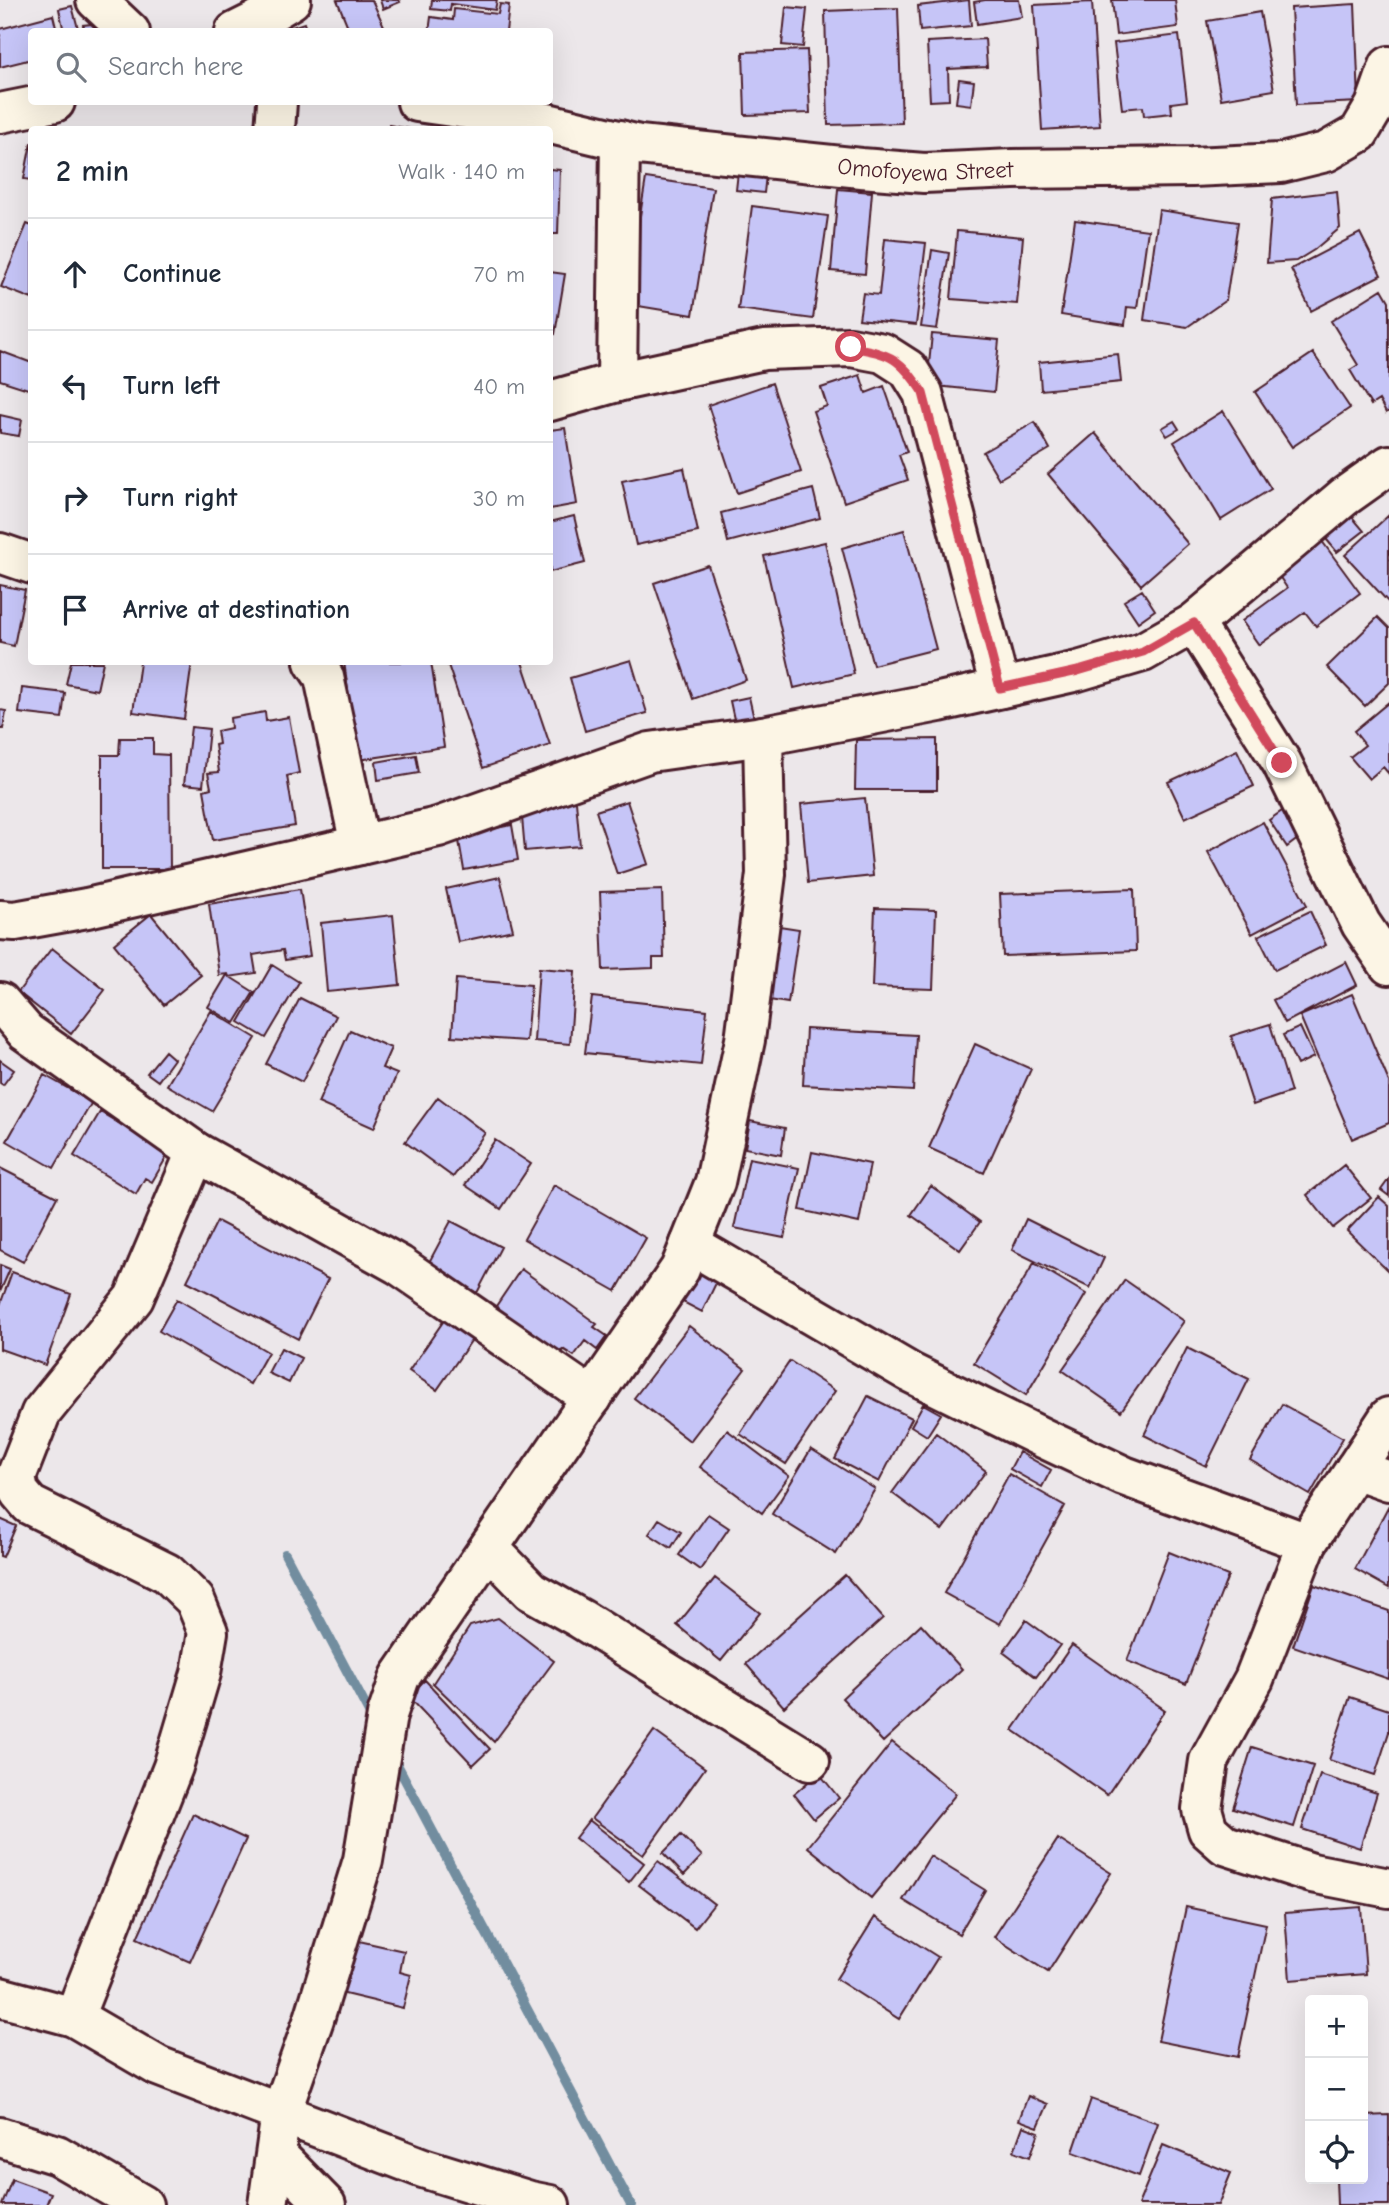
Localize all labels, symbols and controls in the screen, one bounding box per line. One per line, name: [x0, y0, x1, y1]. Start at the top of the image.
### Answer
search box: [28, 28, 553, 105]
icon: search: [52, 48, 90, 86]
text: Search here: [108, 52, 243, 82]
street label: Omofoyewa Street: [836, 153, 1015, 187]
text: 2 min: [56, 154, 129, 189]
text: Walk · 140 m: [398, 158, 525, 185]
icon: ahead: [56, 255, 94, 293]
text: Continue: [123, 259, 221, 289]
text: 70 m: [473, 261, 525, 288]
route start: [835, 331, 866, 362]
icon: left: [56, 367, 94, 405]
text: Turn left: [123, 371, 220, 401]
text: 40 m: [473, 373, 525, 400]
icon: right: [56, 479, 94, 517]
text: Turn right: [123, 483, 237, 513]
text: 30 m: [473, 485, 525, 512]
icon: arrive: [56, 591, 94, 629]
text: Arrive at destination: [123, 595, 350, 625]
route end: [1266, 747, 1297, 778]
map controls: [1305, 1995, 1368, 2184]
button: +: [1305, 1995, 1368, 2058]
button: −: [1305, 2058, 1368, 2121]
button: locate: [1305, 2121, 1368, 2184]

